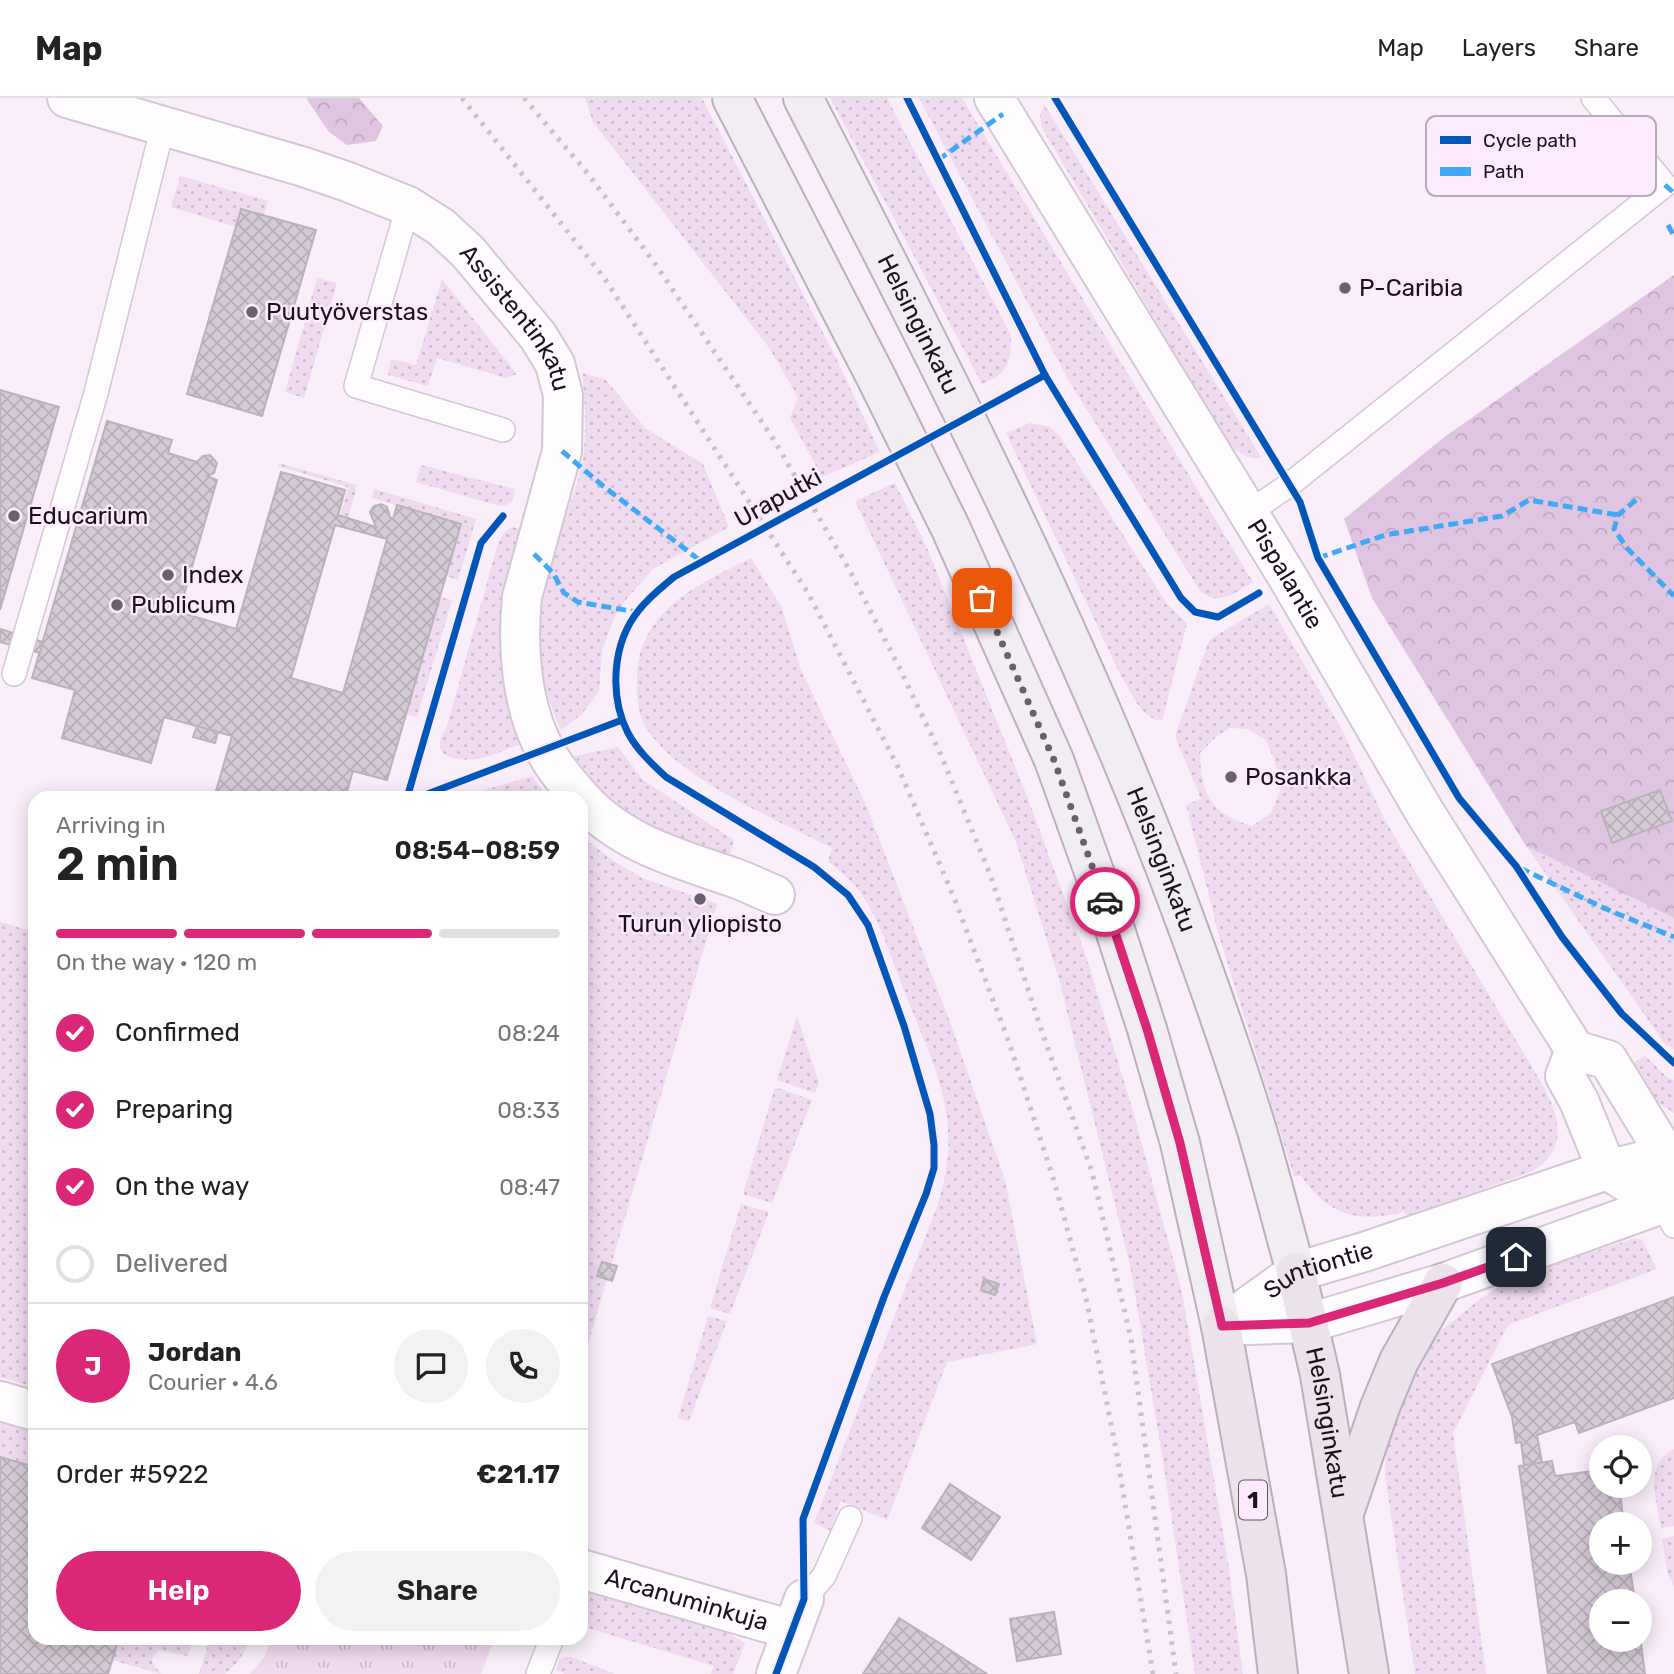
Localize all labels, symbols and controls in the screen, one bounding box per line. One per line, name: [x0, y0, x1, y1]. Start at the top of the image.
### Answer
text: Map: [35, 29, 103, 68]
text: Map: [1377, 34, 1424, 62]
text: Layers: [1462, 34, 1536, 62]
text: Share: [1574, 34, 1639, 62]
legend: [1426, 116, 1656, 196]
text: Cycle path: [1483, 129, 1577, 152]
text: Path: [1483, 160, 1524, 183]
street label: Assistentinkatu: [454, 239, 575, 394]
street label: Helsinginkatu: [872, 250, 965, 399]
place label: P-Caribia: [1359, 274, 1463, 302]
marker: P-Caribia: [1337, 280, 1353, 296]
place label: Puutyöverstas: [266, 298, 428, 326]
marker: Puutyöverstas: [244, 304, 260, 320]
street label: Uraputki: [730, 463, 826, 533]
place label: Educarium: [28, 502, 148, 530]
marker: Educarium: [6, 508, 22, 524]
street label: Pispalantie: [1241, 514, 1329, 634]
place label: Index: [182, 561, 244, 589]
marker: Index: [160, 567, 176, 583]
pin: [952, 568, 1012, 628]
icon: bag: [963, 579, 1001, 617]
place label: Publicum: [131, 591, 236, 619]
marker: Publicum: [109, 597, 125, 613]
place label: Posankka: [1245, 763, 1352, 791]
marker: Posankka: [1223, 769, 1239, 785]
street label: Helsinginkatu: [1121, 783, 1202, 936]
text: Arriving in: [56, 811, 166, 839]
text: 08:54–08:59: [395, 835, 560, 866]
text: 2 min: [56, 837, 179, 892]
courier: [1070, 867, 1140, 937]
icon: car: [1086, 883, 1124, 921]
marker: Turun yliopisto: [692, 891, 708, 907]
place label: Turun yliopisto: [618, 910, 782, 938]
text: On the way · 120 m: [56, 948, 257, 976]
icon: check: [56, 1014, 94, 1052]
text: Confirmed: [115, 1017, 240, 1048]
text: 08:24: [497, 1019, 560, 1047]
icon: check: [56, 1091, 94, 1129]
text: Preparing: [115, 1094, 233, 1125]
text: 08:33: [497, 1096, 560, 1124]
icon: check: [56, 1168, 94, 1206]
text: On the way: [115, 1171, 249, 1202]
text: 08:47: [499, 1173, 560, 1201]
pin: [1486, 1227, 1546, 1287]
street label: Suntiontie: [1258, 1236, 1377, 1305]
icon: home: [1497, 1238, 1535, 1276]
text: Delivered: [115, 1248, 228, 1279]
button: chat: [394, 1329, 468, 1403]
button: phone: [486, 1329, 560, 1403]
text: Jordan: [148, 1337, 241, 1368]
street label: Helsinginkatu: [1300, 1344, 1354, 1500]
text: J: [84, 1351, 102, 1382]
text: Courier · 4.6: [148, 1368, 278, 1396]
map controls: [1589, 1435, 1652, 1652]
button: locate: [1589, 1435, 1652, 1498]
text: Order #5922: [56, 1459, 208, 1490]
text: €21.17: [476, 1459, 560, 1490]
road number: 1: [1239, 1480, 1267, 1520]
button: +: [1589, 1512, 1652, 1575]
button: Help: [56, 1551, 301, 1631]
button: Share: [315, 1551, 560, 1631]
street label: Arcanuminkuja: [602, 1563, 771, 1636]
button: −: [1589, 1589, 1652, 1652]

